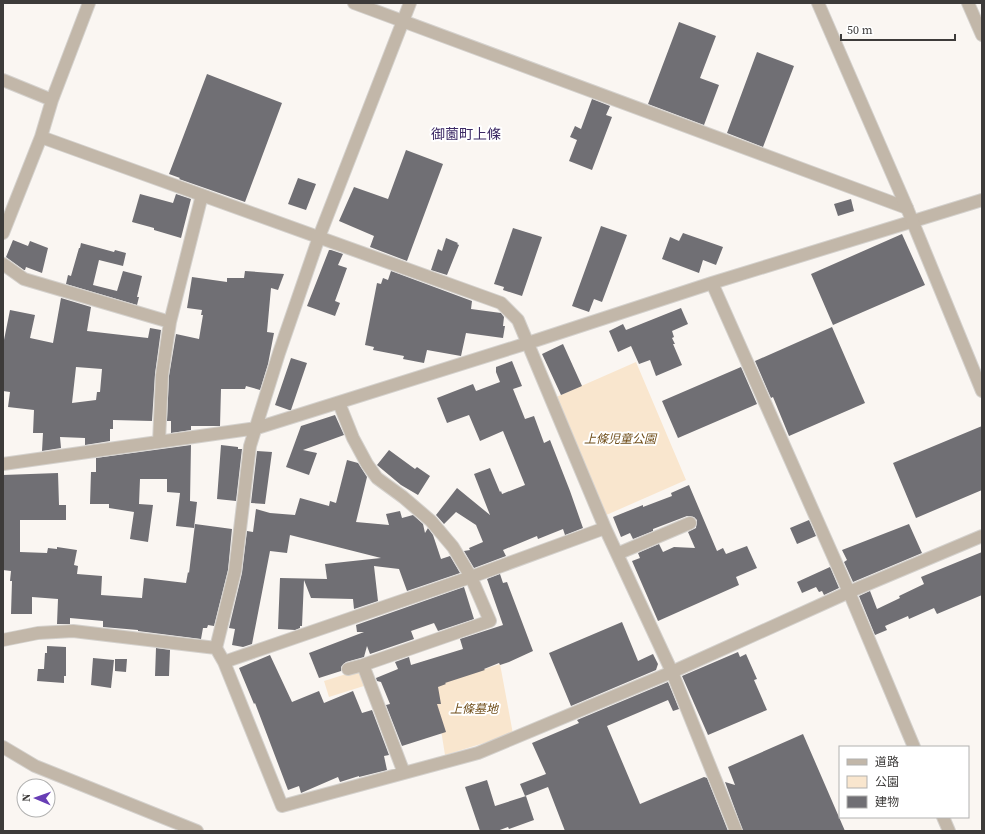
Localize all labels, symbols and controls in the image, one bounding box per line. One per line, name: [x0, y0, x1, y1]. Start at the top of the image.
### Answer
scale bar: [841, 16, 955, 42]
text: 50 m: [847, 22, 873, 38]
district label: 御薗町上條: [431, 124, 501, 144]
park label: 上條児童公園: [584, 431, 658, 447]
park label: 上條墓地: [450, 701, 500, 717]
legend: [839, 746, 969, 818]
text: 道路: [875, 754, 899, 770]
text: 公園: [875, 774, 899, 790]
north arrow: [16, 778, 56, 818]
text: N: [19, 793, 34, 802]
text: 建物: [875, 794, 899, 810]

